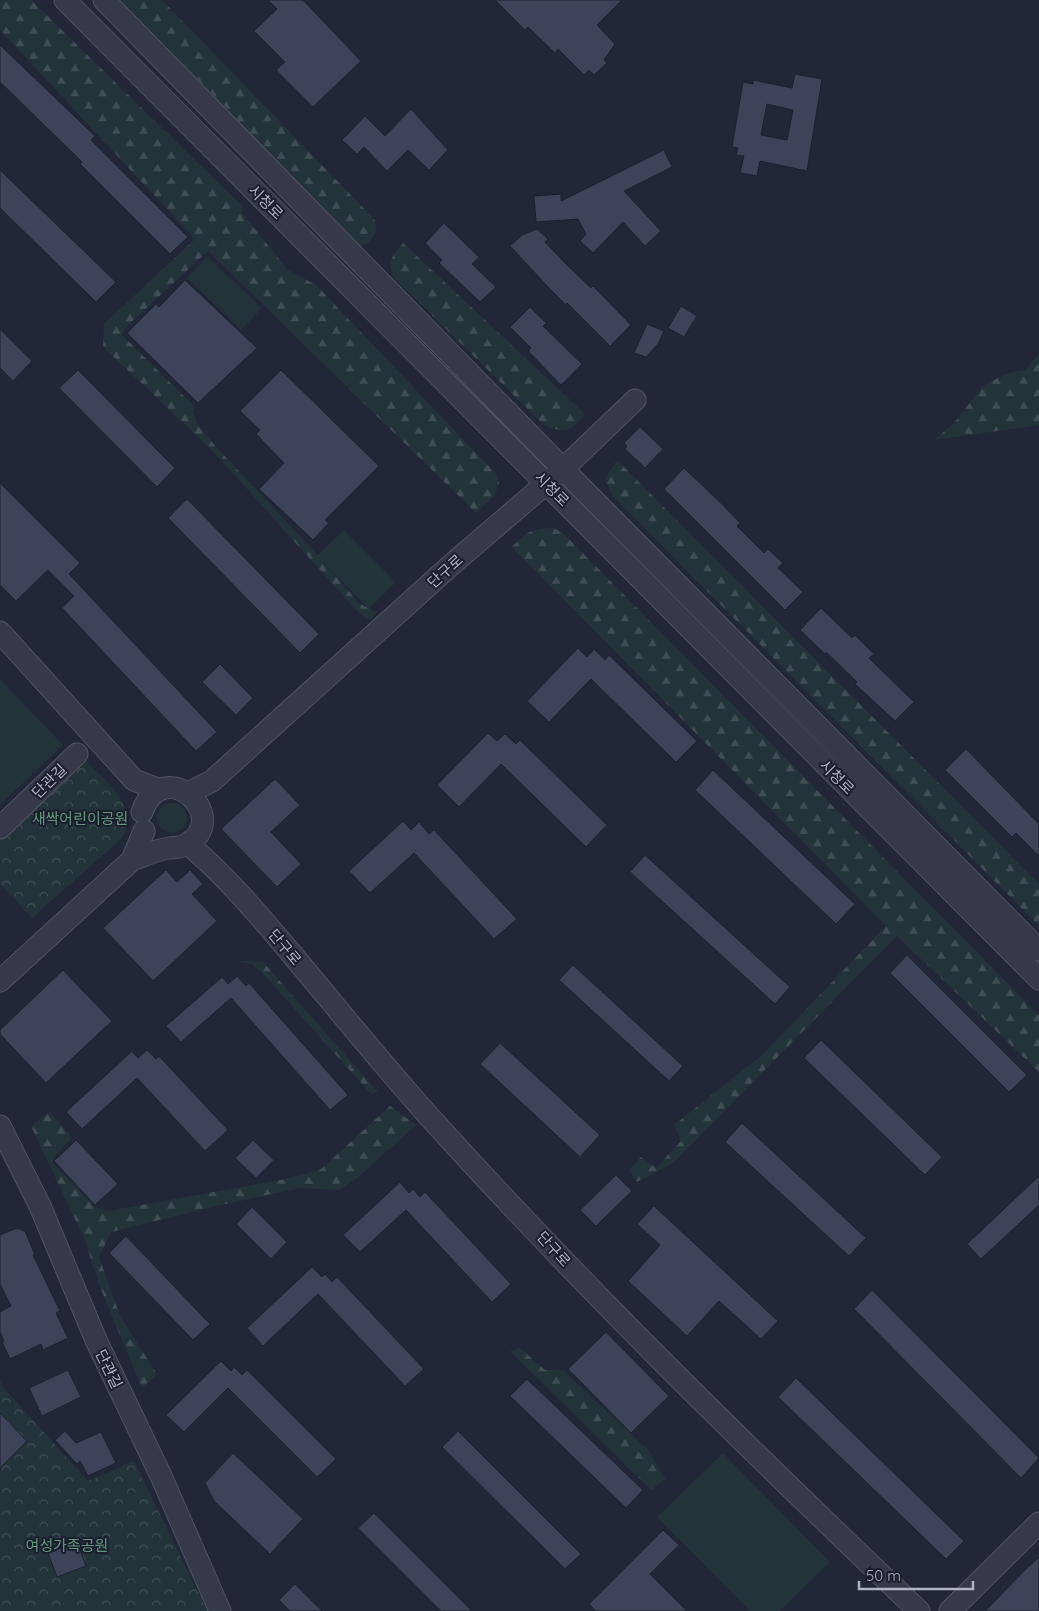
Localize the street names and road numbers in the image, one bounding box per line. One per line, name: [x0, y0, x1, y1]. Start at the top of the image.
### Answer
street label: 시청로: [245, 181, 287, 223]
street label: 시청로: [531, 468, 573, 510]
street label: 단구로: [423, 550, 467, 592]
street label: 시청로: [816, 756, 858, 798]
street label: 단관길: [28, 760, 70, 802]
street label: 단구로: [264, 925, 306, 969]
street label: 단구로: [533, 1227, 575, 1271]
street label: 단관길: [91, 1346, 127, 1392]

